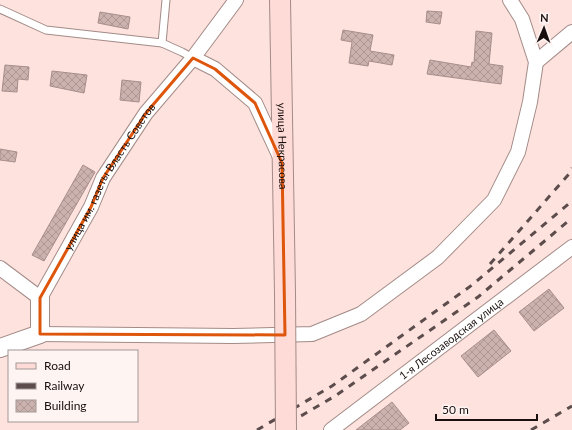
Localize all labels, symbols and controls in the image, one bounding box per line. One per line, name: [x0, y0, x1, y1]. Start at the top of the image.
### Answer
north arrow: [524, 8, 564, 48]
text: N: [540, 11, 549, 24]
street label: улица им. газеты Власть Советов: [61, 100, 158, 252]
street label: улица Некрасова: [276, 103, 290, 189]
street label: 1-я Лесозаводская улица: [396, 295, 505, 382]
legend: [8, 350, 138, 422]
text: Road: [44, 358, 71, 373]
text: Railway: [44, 378, 85, 393]
scale bar: [436, 396, 537, 422]
text: Building: [44, 398, 87, 413]
text: 50 m: [442, 402, 469, 417]

